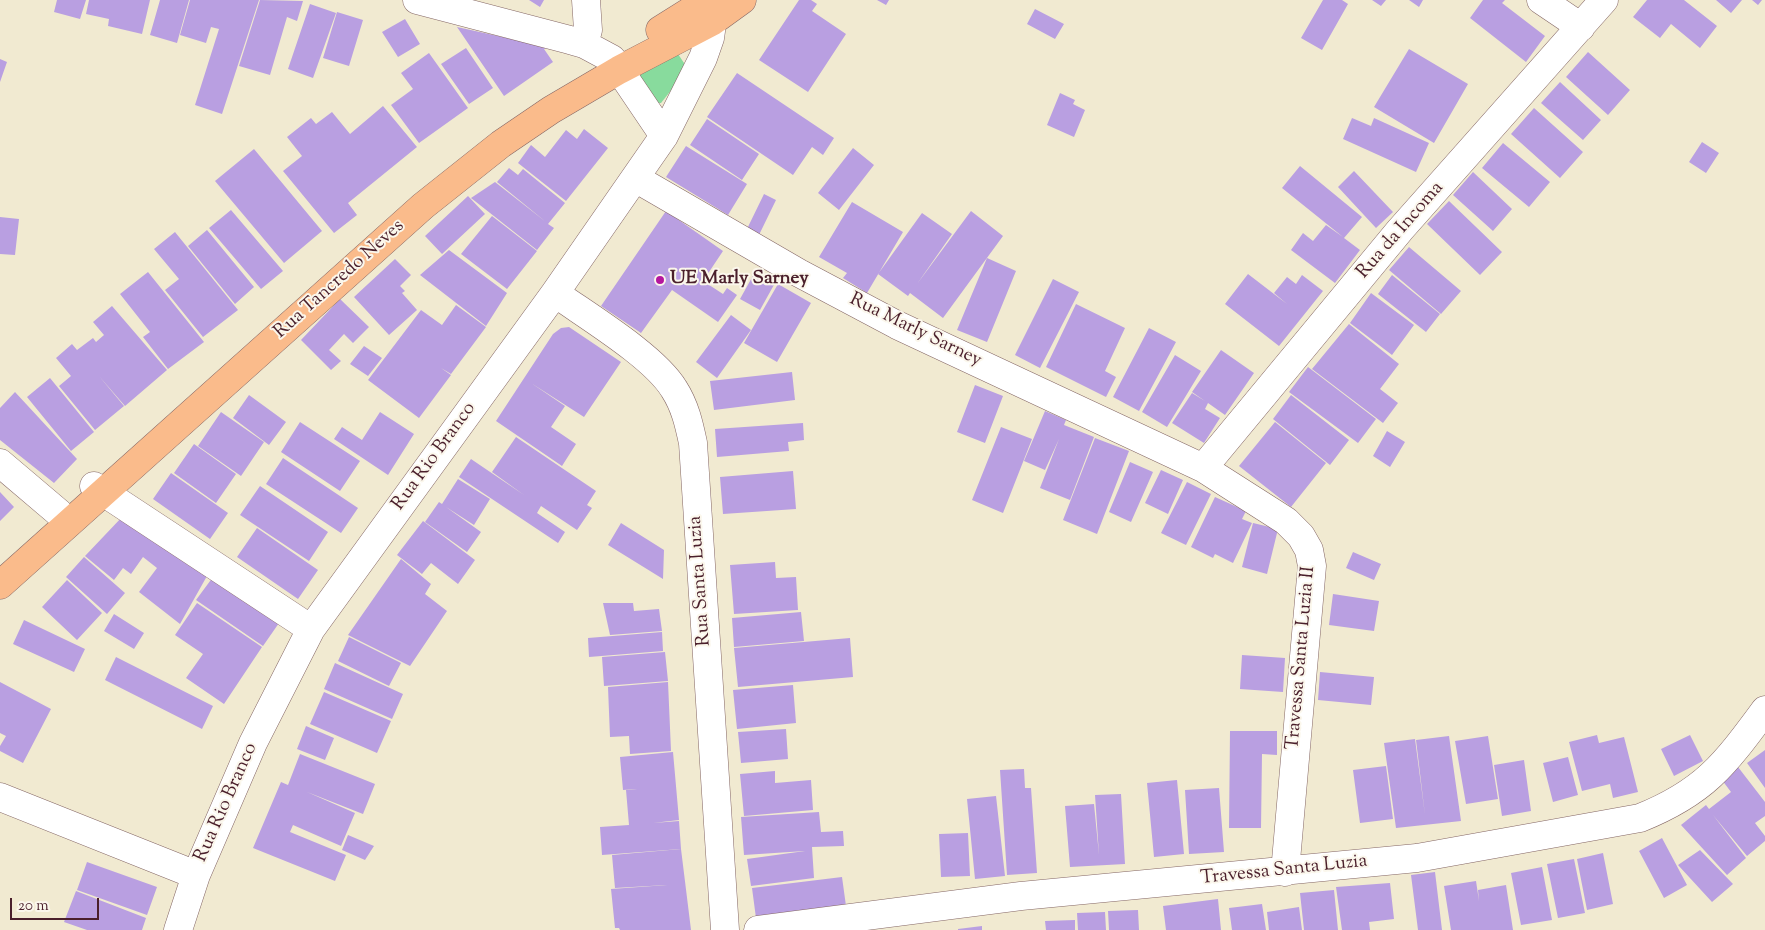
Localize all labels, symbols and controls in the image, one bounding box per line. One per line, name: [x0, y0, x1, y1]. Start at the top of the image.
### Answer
street label: Rua da Incoma: [1353, 178, 1449, 284]
street label: Rua Tancredo Neves: [270, 216, 410, 344]
place label: UE Marly Sarney: [670, 269, 809, 291]
marker: UE Marly Sarney: [654, 274, 666, 286]
street label: Rua Marly Sarney: [845, 289, 985, 373]
street label: Rua Rio Branco: [388, 398, 482, 516]
street label: Rua Santa Luzia: [685, 515, 717, 647]
street label: Travessa Santa Luzia II: [1283, 565, 1321, 751]
street label: Rua Rio Branco: [191, 740, 263, 866]
street label: Travessa Santa Luzia: [1200, 851, 1368, 891]
scale bar: [12, 888, 101, 920]
text: 20 m: [18, 896, 49, 917]

